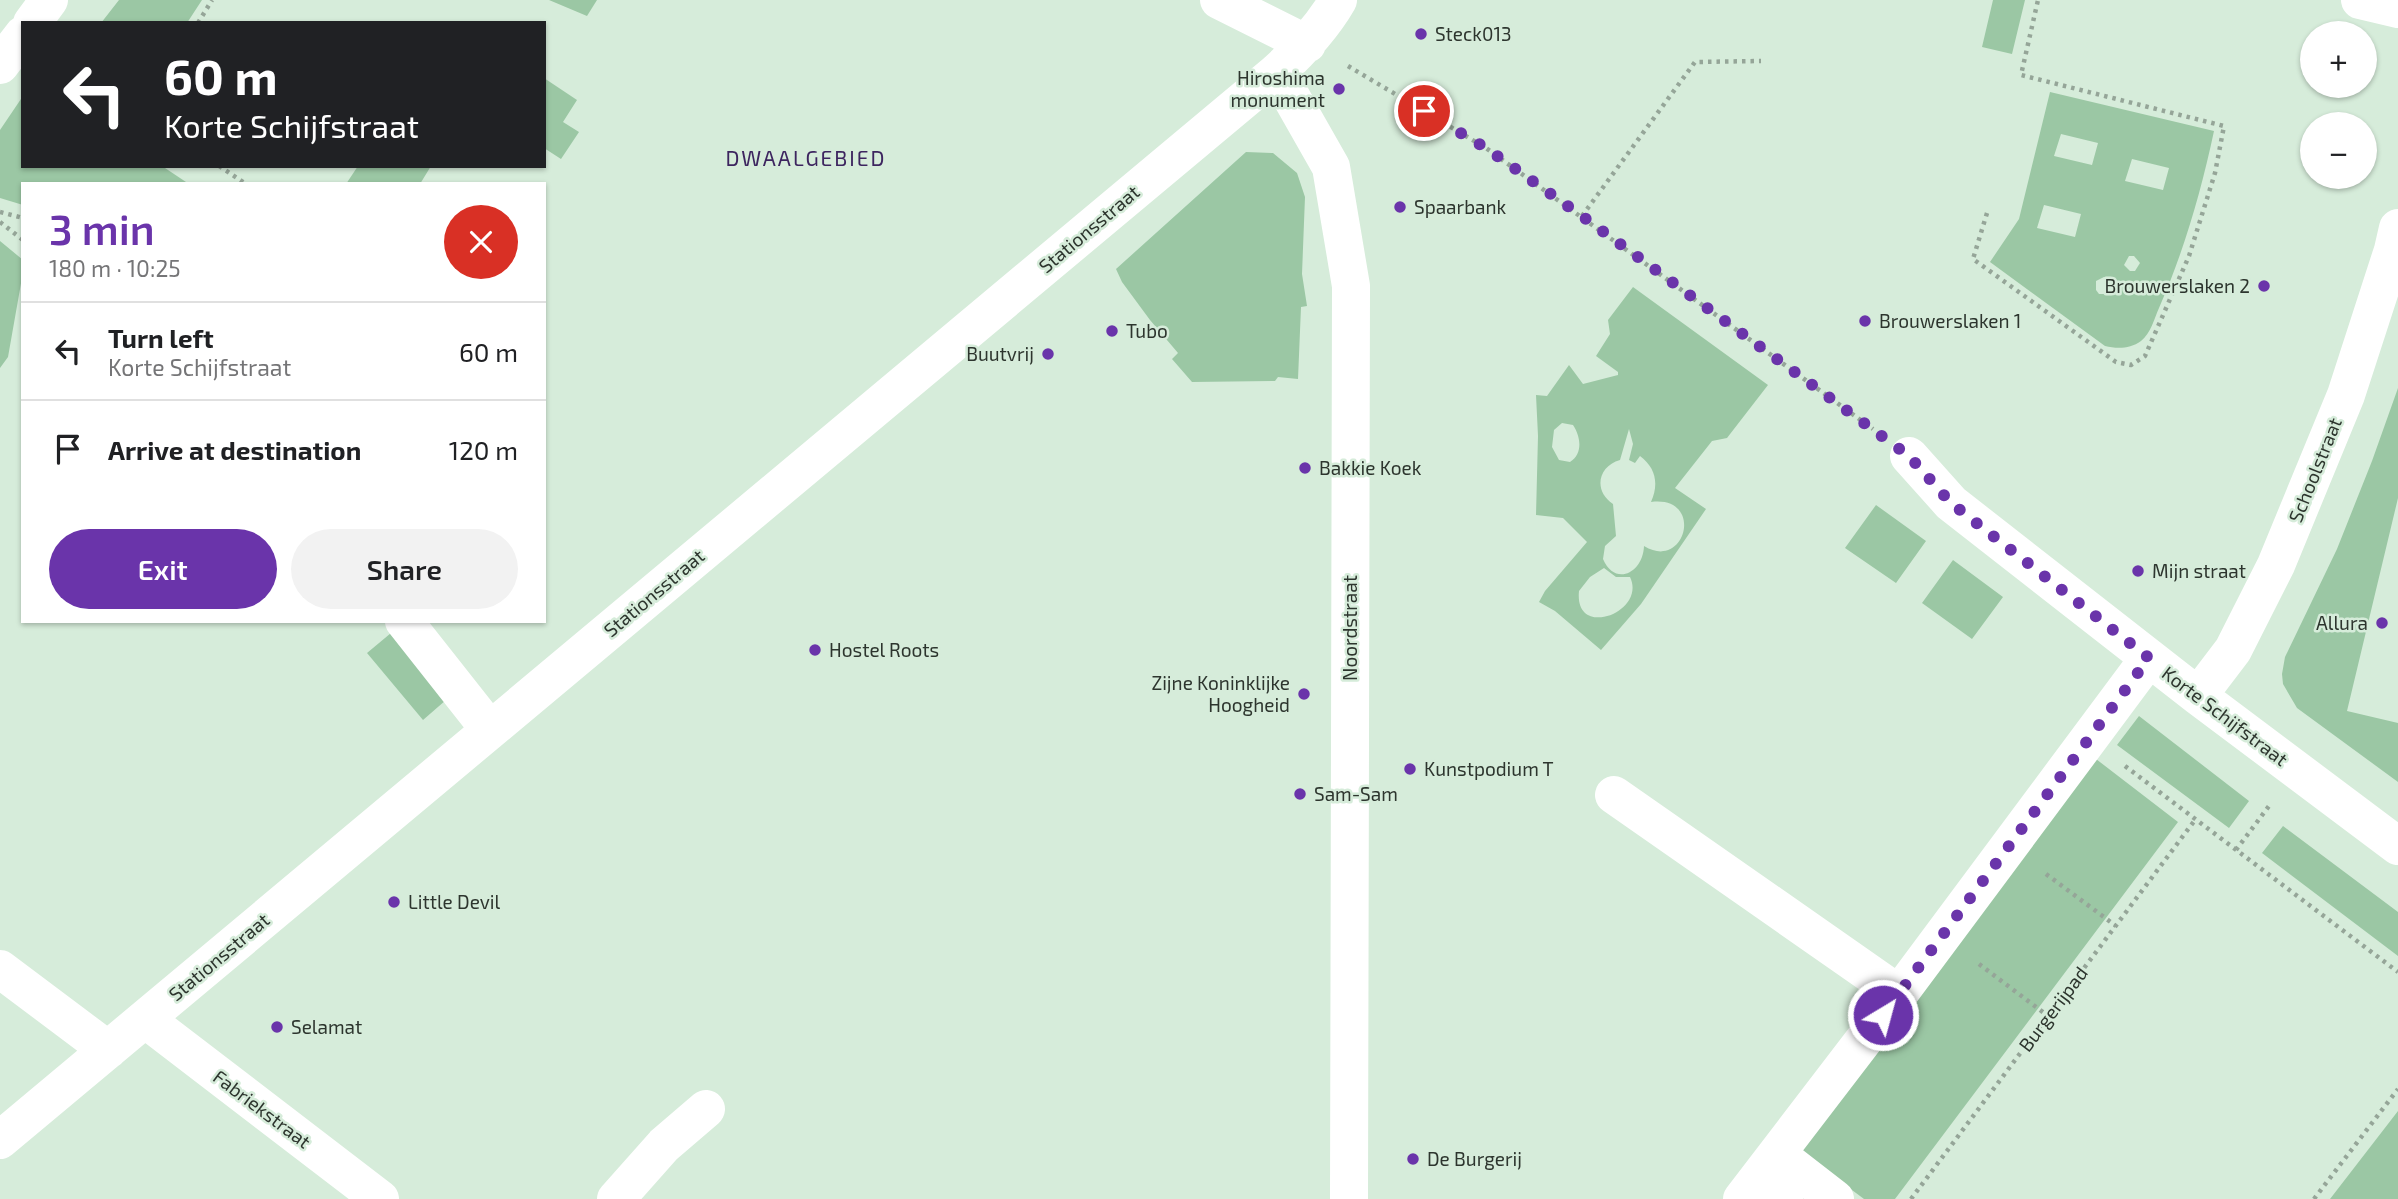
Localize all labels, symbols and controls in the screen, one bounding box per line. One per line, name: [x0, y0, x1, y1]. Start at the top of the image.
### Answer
map controls: [2300, 21, 2377, 189]
button: +: [2300, 21, 2377, 98]
place label: Steck013: [1435, 22, 1512, 45]
marker: Steck013: [1413, 26, 1429, 42]
text: 60 m: [164, 46, 278, 105]
icon: left: [49, 49, 140, 140]
place label: Hiroshima monument: [1231, 66, 1325, 111]
marker: Hiroshima monument: [1331, 81, 1347, 97]
pin: [1394, 81, 1454, 141]
icon: arrive: [1405, 92, 1443, 130]
text: Korte Schijfstraat: [164, 106, 419, 144]
button: −: [2300, 112, 2377, 189]
district label: DWAALGEBIED: [725, 145, 887, 170]
street label: Stationsstraat: [1034, 180, 1144, 277]
place label: Spaarbank: [1414, 195, 1506, 218]
marker: Spaarbank: [1392, 199, 1408, 215]
text: 3 min: [49, 203, 155, 253]
button: close: [444, 205, 518, 279]
text: 180 m · 10:25: [49, 254, 181, 282]
place label: Brouwerslaken 2: [2105, 274, 2250, 297]
marker: Brouwerslaken 2: [2256, 278, 2272, 294]
place label: Brouwerslaken 1: [1879, 309, 2021, 332]
marker: Brouwerslaken 1: [1857, 313, 1873, 329]
place label: Tubo: [1126, 319, 1168, 342]
text: Turn left: [108, 322, 214, 353]
marker: Tubo: [1104, 323, 1120, 339]
icon: left: [49, 332, 87, 370]
text: 60 m: [459, 336, 518, 367]
place label: Buutvrij: [966, 342, 1034, 365]
marker: Buutvrij: [1040, 346, 1056, 362]
text: Korte Schijfstraat: [108, 353, 291, 381]
street label: Schoolstraat: [2283, 414, 2346, 525]
icon: arrive: [49, 430, 87, 468]
text: Arrive at destination: [108, 434, 361, 465]
text: 120 m: [449, 434, 518, 465]
place label: Bakkie Koek: [1319, 456, 1422, 479]
marker: Bakkie Koek: [1297, 460, 1313, 476]
button: Exit: [49, 529, 277, 609]
button: Share: [291, 529, 518, 609]
street label: Stationsstraat: [599, 544, 709, 641]
place label: Mijn straat: [2152, 559, 2246, 582]
marker: Mijn straat: [2130, 563, 2146, 579]
street label: Noordstraat: [1338, 575, 1361, 681]
place label: Allura: [2316, 611, 2368, 634]
marker: Allura: [2374, 615, 2390, 631]
place label: Hostel Roots: [829, 638, 939, 661]
marker: Hostel Roots: [807, 642, 823, 658]
street label: Korte Schijfstraat: [2158, 661, 2293, 770]
place label: Zijne Koninklijke Hoogheid: [1151, 671, 1290, 716]
marker: Zijne Koninklijke Hoogheid: [1296, 686, 1312, 702]
place label: Kunstpodium T: [1424, 757, 1554, 780]
marker: Kunstpodium T: [1402, 761, 1418, 777]
place label: Sam-Sam: [1314, 782, 1398, 805]
marker: Sam-Sam: [1292, 786, 1308, 802]
place label: Little Devil: [408, 890, 501, 913]
marker: Little Devil: [386, 894, 402, 910]
street label: Stationsstraat: [164, 908, 274, 1005]
street label: Burgerijpad: [2013, 962, 2092, 1056]
position arrow: [1846, 978, 1920, 1052]
place label: Selamat: [291, 1015, 362, 1038]
marker: Selamat: [269, 1019, 285, 1035]
street label: Fabriekstraat: [209, 1065, 315, 1153]
place label: De Burgerij: [1427, 1147, 1522, 1170]
marker: De Burgerij: [1405, 1151, 1421, 1167]

